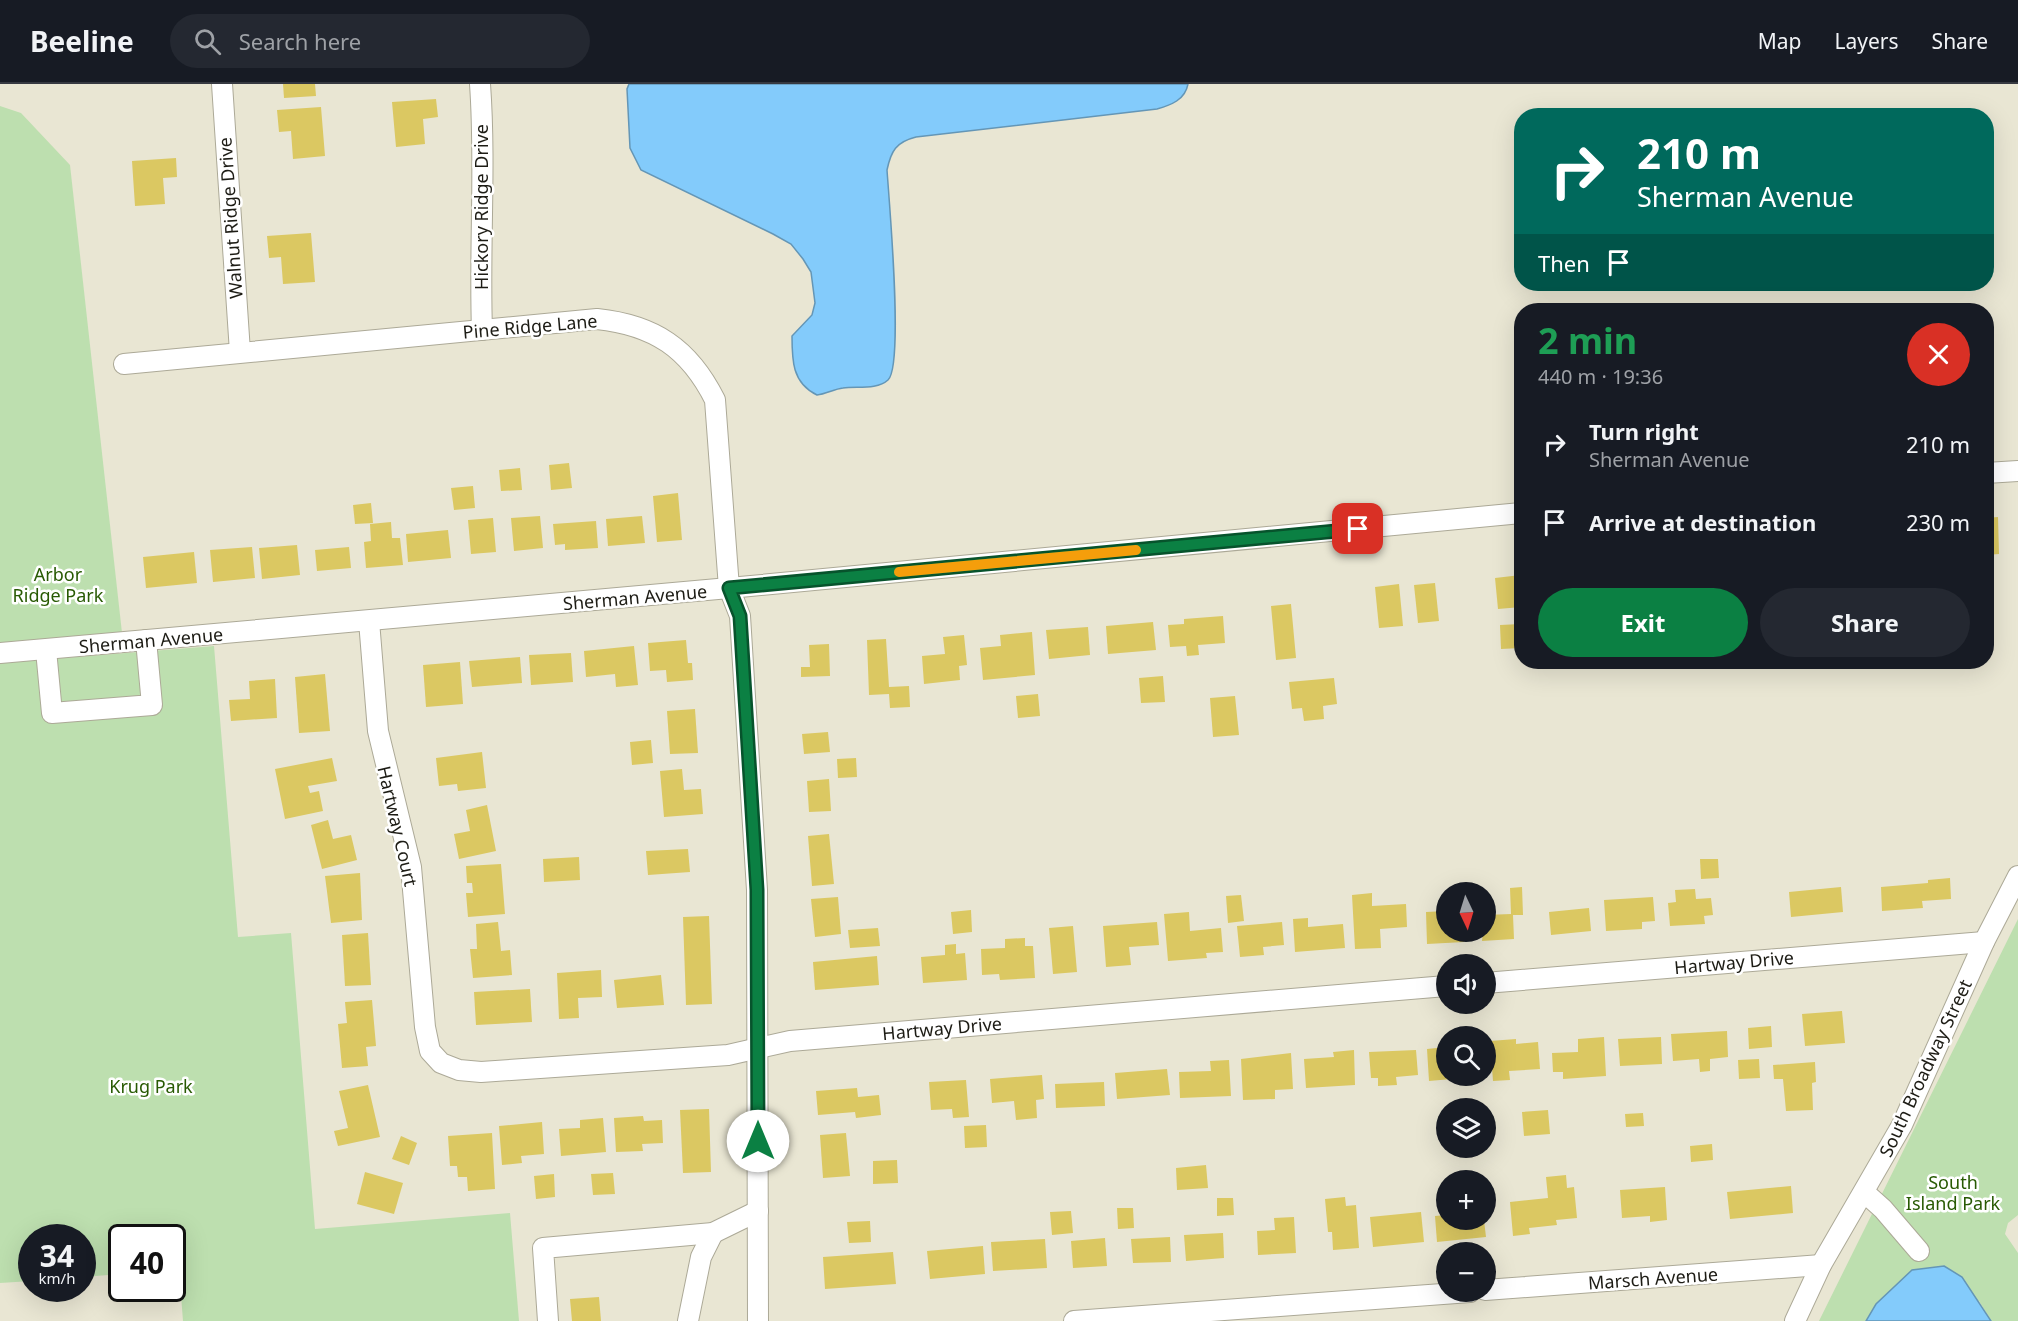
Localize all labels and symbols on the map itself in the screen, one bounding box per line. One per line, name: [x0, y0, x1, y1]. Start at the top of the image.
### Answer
street label: Hickory Ridge Drive: [469, 124, 493, 290]
street label: Walnut Ridge Drive: [212, 136, 248, 300]
street label: Pine Ridge Lane: [462, 308, 598, 344]
pin: [1332, 503, 1383, 554]
park label: Arbor Ridge Park: [13, 562, 104, 607]
street label: Sherman Avenue: [562, 579, 708, 615]
street label: Sherman Avenue: [78, 622, 224, 658]
street label: Hartway Court: [372, 763, 424, 889]
north arrow: [1436, 882, 1496, 942]
street label: Hartway Drive: [1673, 945, 1795, 979]
street label: South Broadway Street: [1873, 975, 1977, 1161]
street label: Hartway Drive: [881, 1011, 1003, 1045]
park label: Krug Park: [109, 1074, 193, 1098]
position arrow: [726, 1109, 790, 1173]
park label: South Island Park: [1906, 1170, 2001, 1215]
speed limit sign: 40: [108, 1224, 186, 1302]
street label: Marsch Avenue: [1587, 1261, 1719, 1295]

